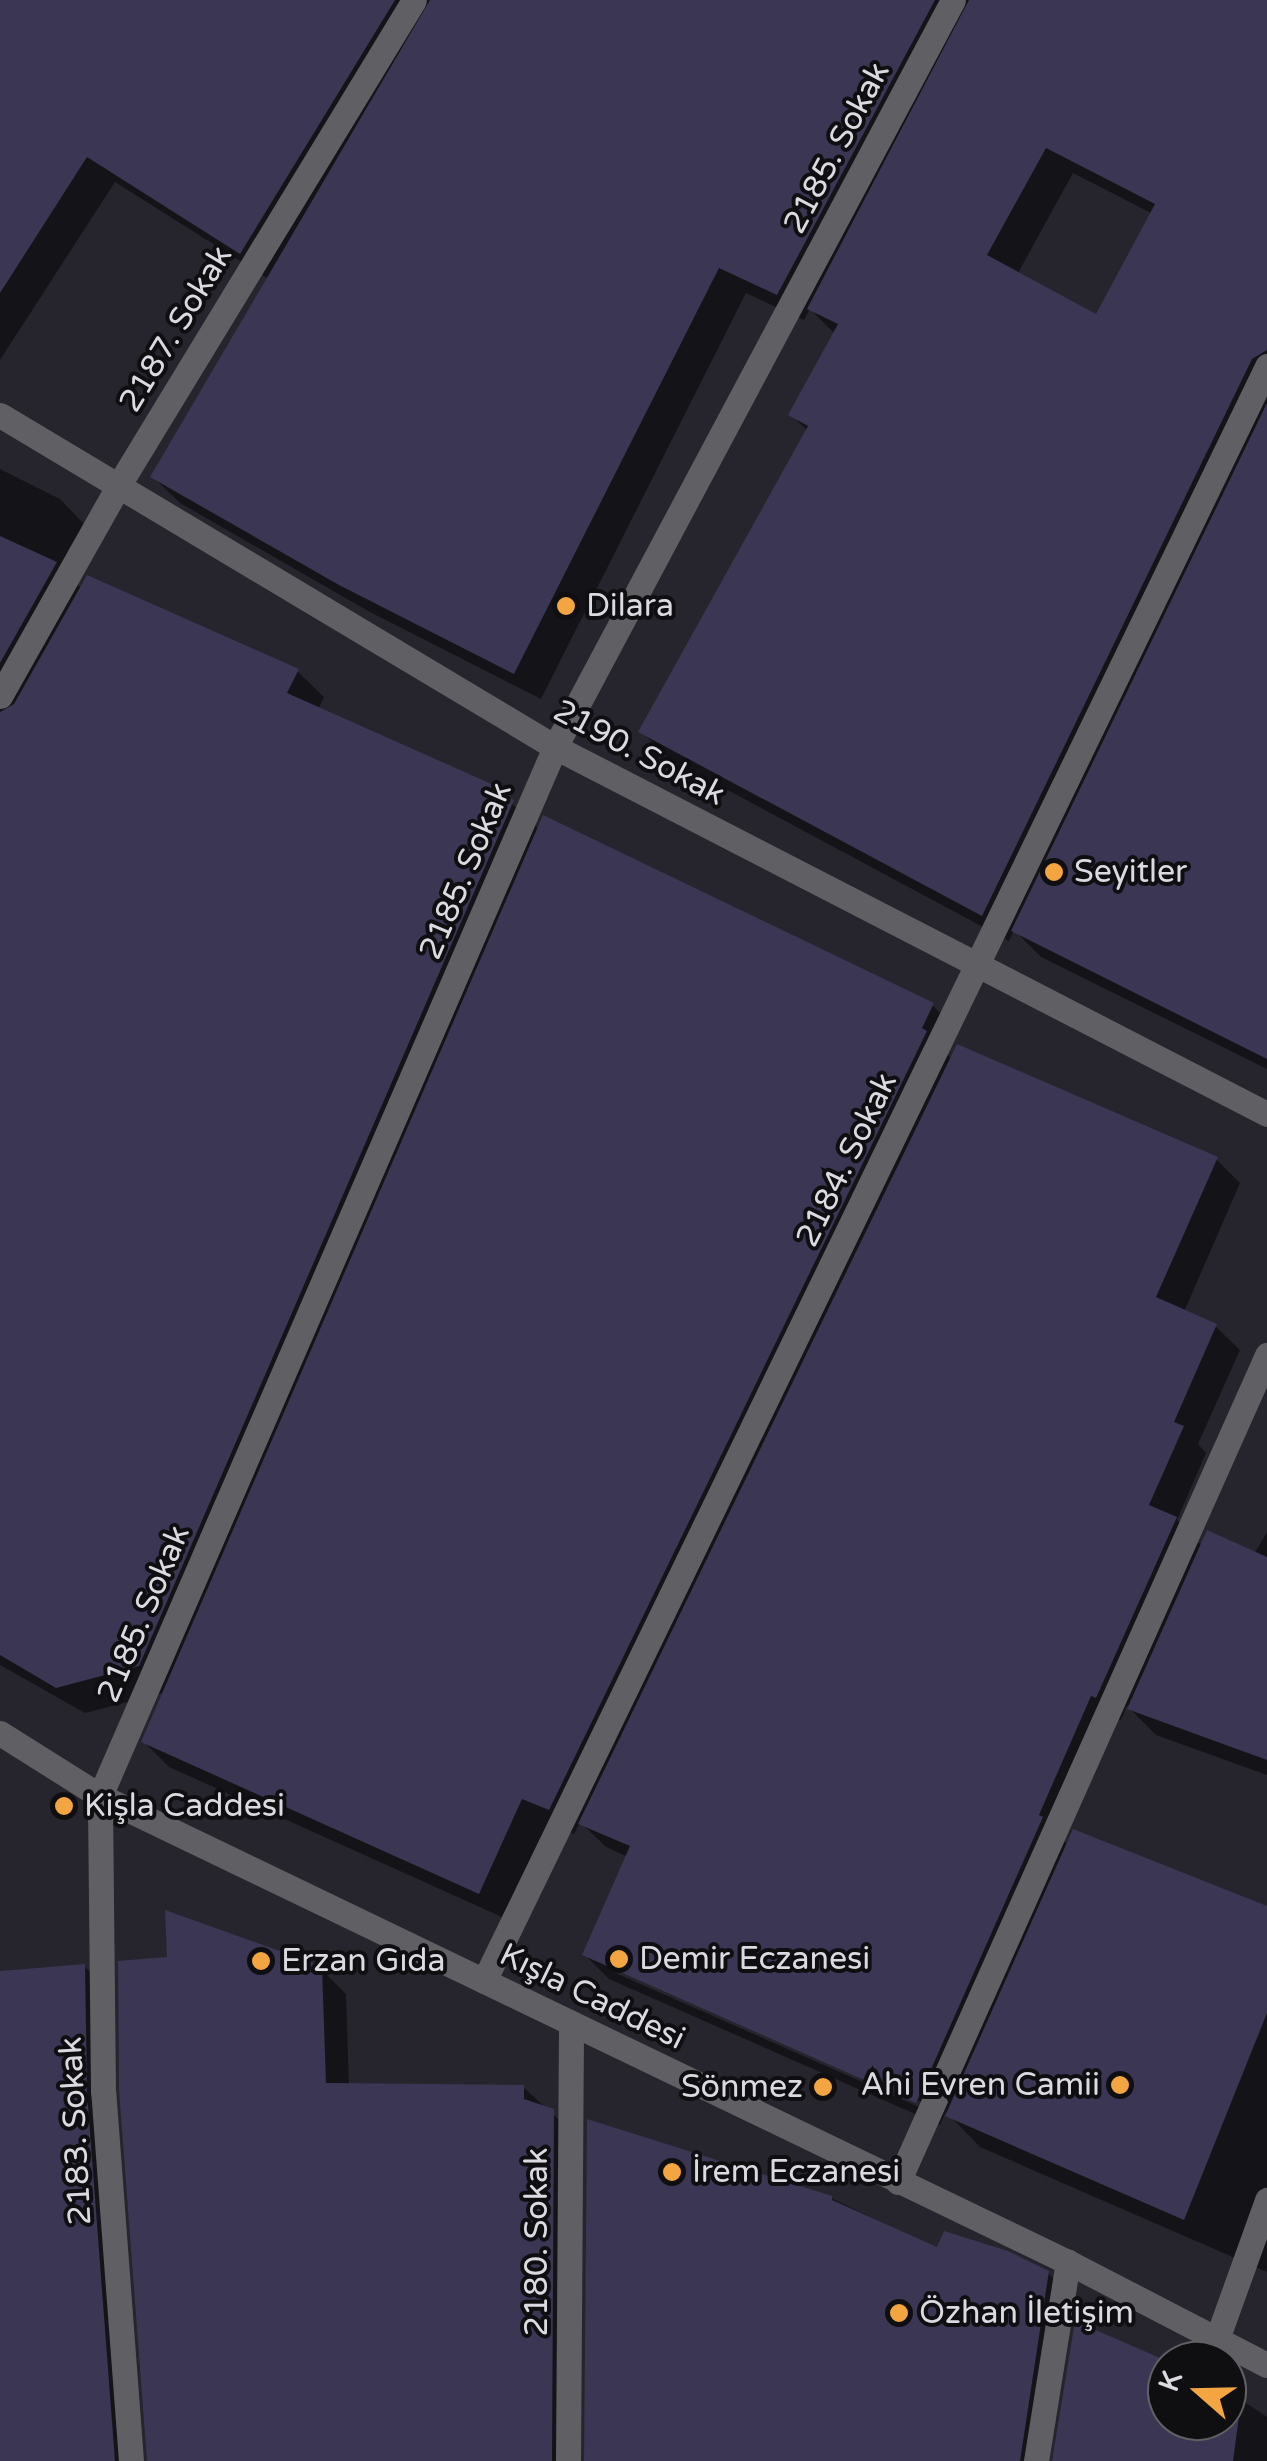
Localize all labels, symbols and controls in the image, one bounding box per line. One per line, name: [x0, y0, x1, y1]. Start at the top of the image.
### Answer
street label: 2185. Sokak: [776, 56, 898, 240]
street label: 2187. Sokak: [111, 239, 241, 419]
place label: Dilara: [586, 587, 674, 625]
marker: Dilara: [555, 595, 577, 617]
street label: 2190. Sokak: [547, 692, 731, 814]
street label: 2185. Sokak: [412, 777, 520, 965]
place label: Seyitler: [1074, 853, 1187, 891]
marker: Seyitler: [1043, 861, 1065, 883]
street label: 2184. Sokak: [788, 1067, 906, 1253]
street label: 2185. Sokak: [90, 1520, 198, 1708]
place label: Kişla Caddesi: [84, 1787, 285, 1825]
marker: Kişla Caddesi: [53, 1795, 75, 1817]
street label: Kışla Caddesi: [493, 1936, 691, 2058]
place label: Demir Eczanesi: [639, 1940, 870, 1978]
place label: Erzan Gıda: [281, 1942, 446, 1980]
marker: Demir Eczanesi: [608, 1948, 630, 1970]
marker: Erzan Gıda: [250, 1950, 272, 1972]
street label: 2183. Sokak: [52, 2036, 100, 2226]
place label: Ahi Evren Camii: [860, 2066, 1100, 2104]
place label: Sönmez: [681, 2068, 803, 2106]
marker: Ahi Evren Camii: [1109, 2074, 1131, 2096]
marker: Sönmez: [812, 2076, 834, 2098]
street label: 2180. Sokak: [518, 2148, 556, 2336]
place label: İrem Eczanesi: [692, 2153, 900, 2191]
marker: İrem Eczanesi: [661, 2161, 683, 2183]
place label: Özhan İletişim: [919, 2294, 1134, 2332]
marker: Özhan İletişim: [888, 2302, 910, 2324]
north arrow: [1147, 2341, 1247, 2441]
text: K: [1152, 2367, 1190, 2396]

